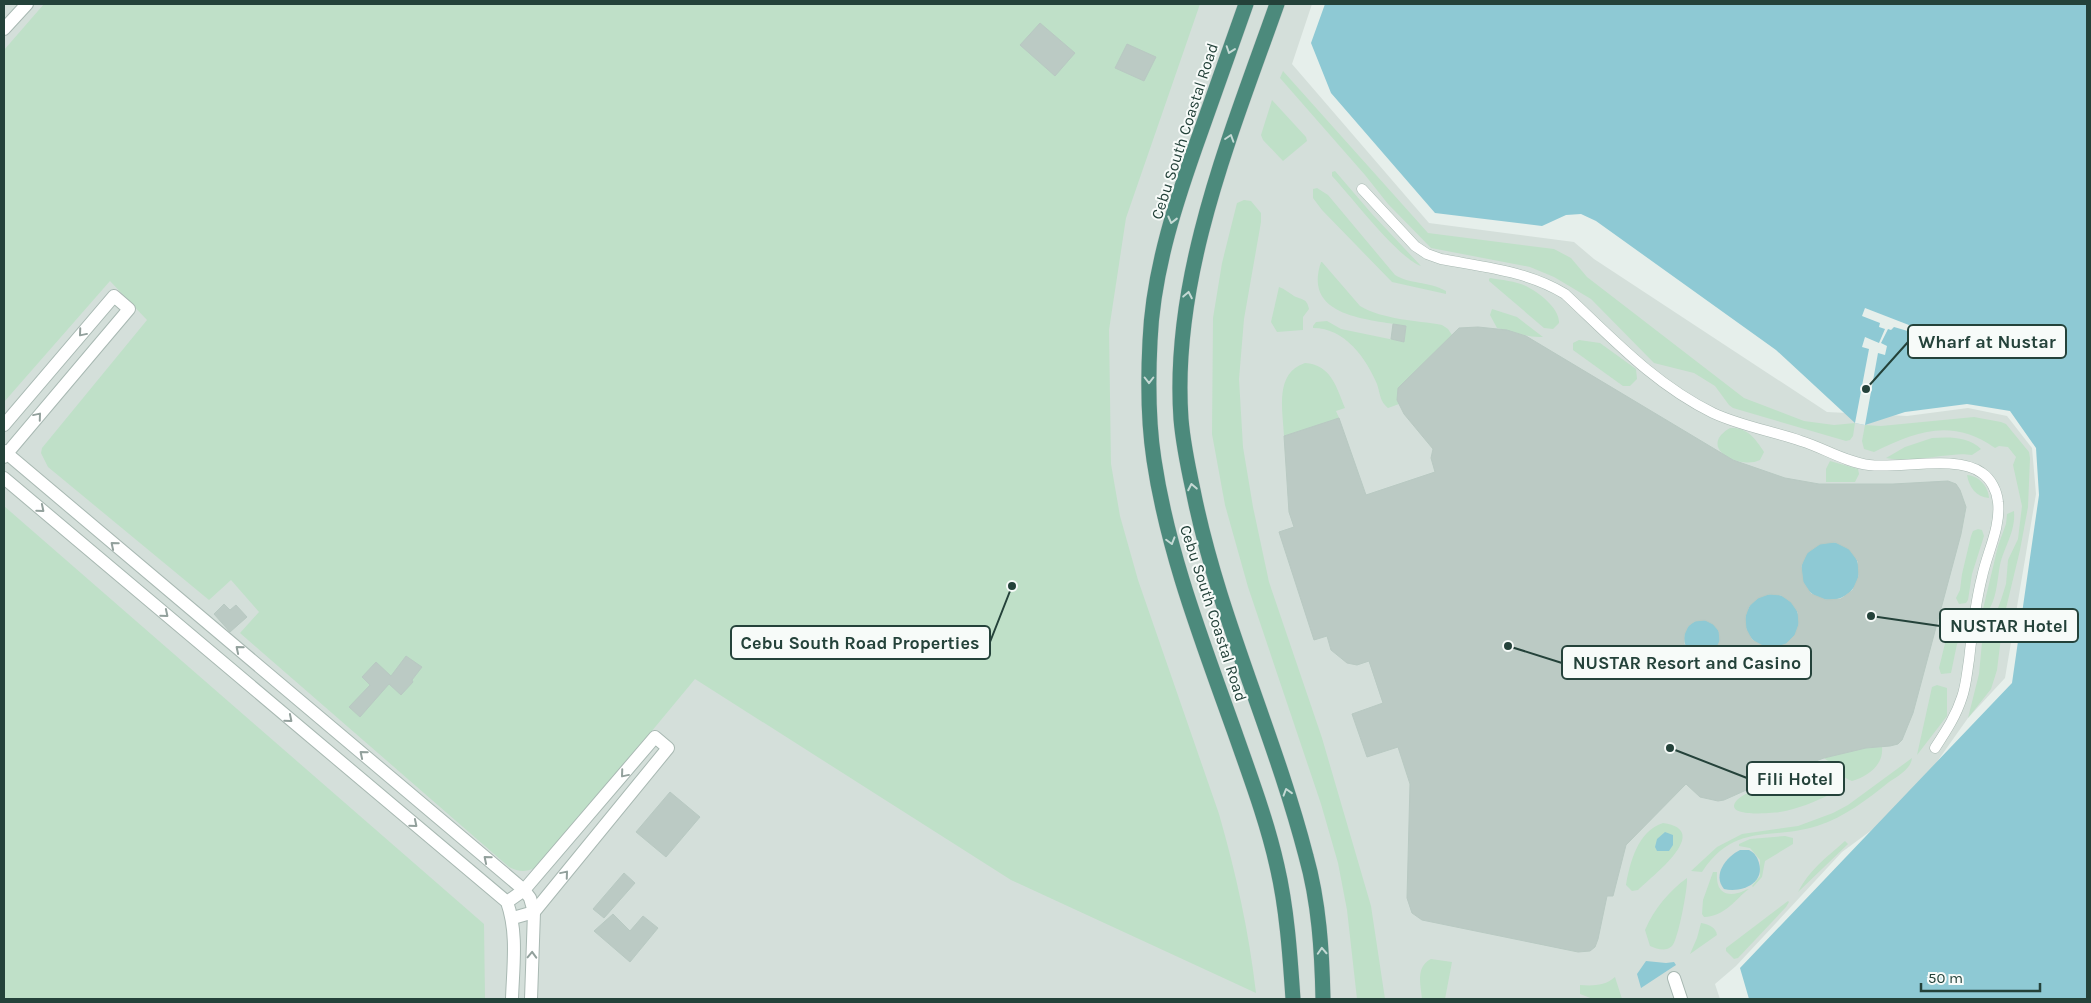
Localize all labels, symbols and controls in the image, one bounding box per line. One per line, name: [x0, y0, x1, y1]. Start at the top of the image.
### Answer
street label: Cebu South Coastal Road: [1147, 41, 1222, 222]
one-way arrow: [1225, 45, 1235, 53]
one-way arrow: [1225, 135, 1235, 143]
one-way arrow: [1167, 216, 1178, 225]
one-way arrow: [1182, 291, 1193, 299]
callout: Wharf at Nustar: [1908, 325, 2066, 358]
one-way arrow: [79, 327, 88, 336]
text: Wharf at Nustar: [1918, 331, 2056, 353]
one-way arrow: [1144, 377, 1155, 385]
one-way arrow: [32, 413, 41, 422]
one-way arrow: [1188, 483, 1198, 491]
one-way arrow: [35, 504, 44, 512]
street label: Cebu South Coastal Road: [1176, 523, 1251, 704]
one-way arrow: [1165, 536, 1175, 544]
one-way arrow: [111, 541, 120, 550]
one-way arrow: [160, 608, 169, 617]
callout: NUSTAR Hotel: [1940, 609, 2078, 642]
text: NUSTAR Hotel: [1950, 615, 2068, 637]
callout: Cebu South Road Properties: [731, 626, 990, 659]
text: Cebu South Road Properties: [741, 632, 979, 654]
one-way arrow: [235, 646, 244, 655]
callout: NUSTAR Resort and Casino: [1562, 646, 1811, 679]
text: NUSTAR Resort and Casino: [1573, 652, 1801, 674]
one-way arrow: [284, 713, 293, 722]
one-way arrow: [360, 751, 369, 760]
callout: Fili Hotel: [1747, 762, 1844, 795]
one-way arrow: [620, 768, 629, 777]
text: Fili Hotel: [1757, 768, 1833, 790]
one-way arrow: [1283, 789, 1293, 797]
one-way arrow: [408, 818, 417, 827]
one-way arrow: [484, 856, 493, 864]
one-way arrow: [559, 871, 567, 880]
one-way arrow: [1316, 946, 1327, 954]
one-way arrow: [527, 951, 538, 959]
scale bar: [1921, 960, 2040, 992]
text: 50 m: [1928, 969, 1963, 987]

